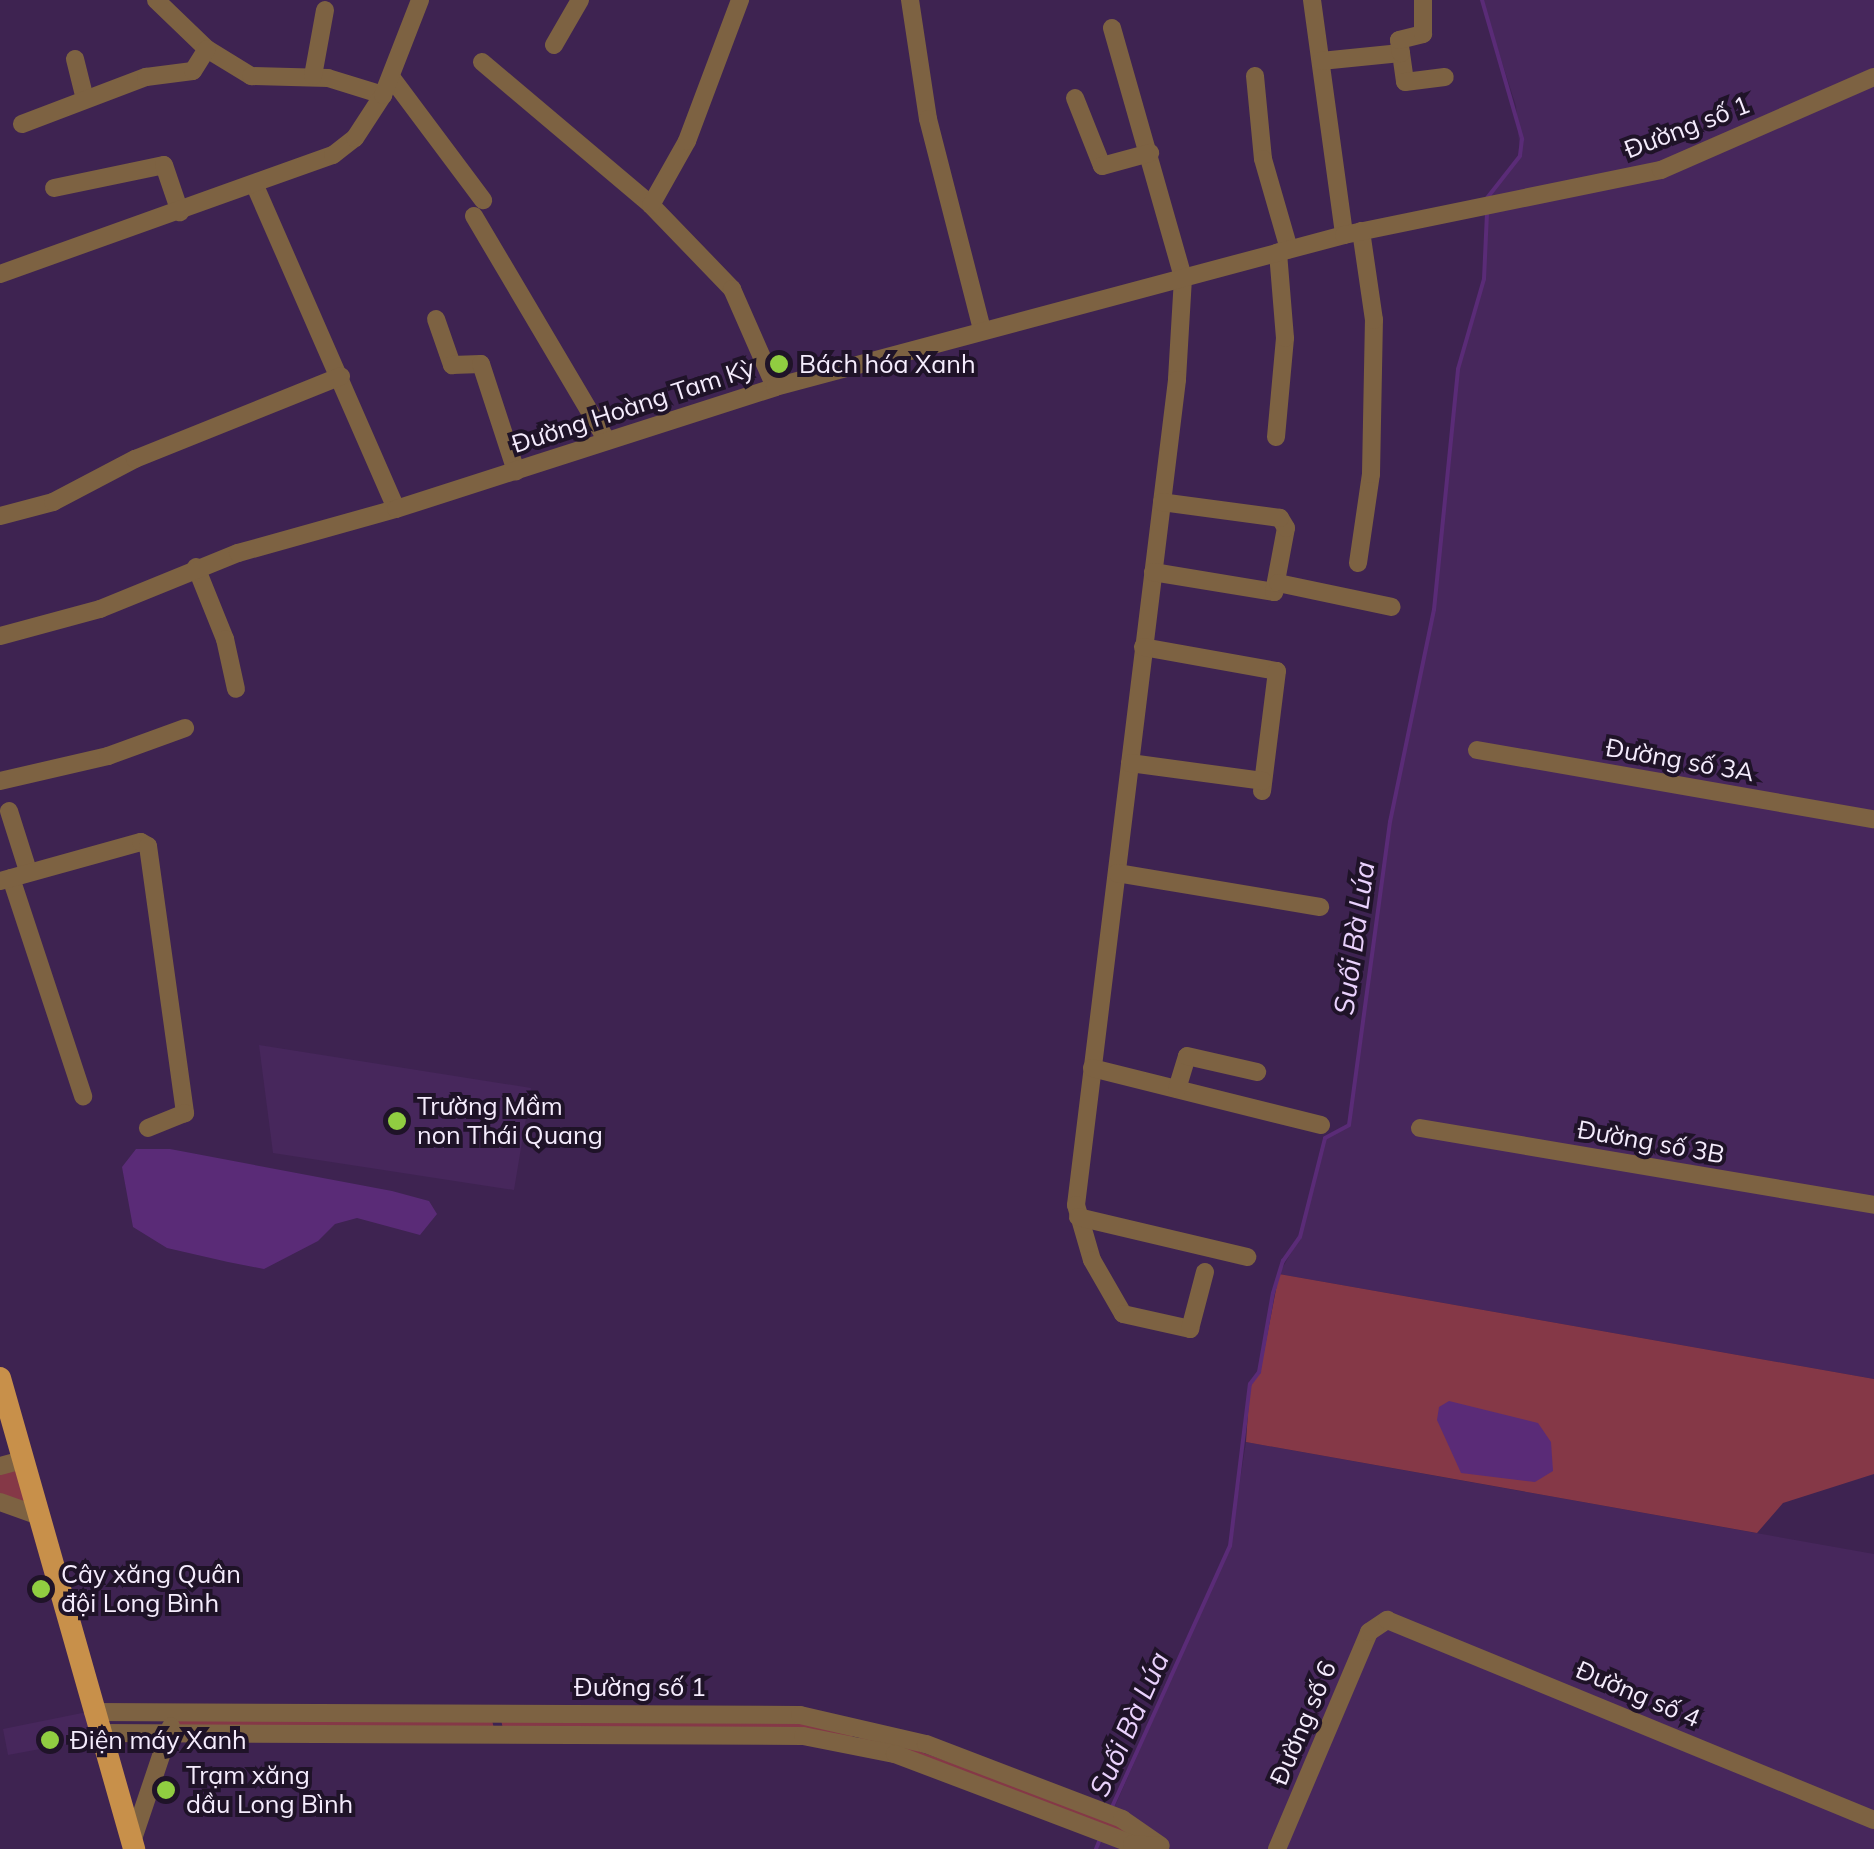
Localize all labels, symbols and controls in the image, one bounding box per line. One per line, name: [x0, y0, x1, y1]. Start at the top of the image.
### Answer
street label: Đường số 1: [1620, 89, 1754, 165]
place label: Bách hóa Xanh: [799, 349, 976, 379]
street label: Đường Hoàng Tam Kỳ: [508, 353, 758, 459]
marker: Bách hóa Xanh: [768, 353, 790, 375]
street label: Đường số 3A: [1603, 732, 1757, 788]
water label: Suối Bà Lúa: [1327, 859, 1381, 1017]
place label: Trường Mầm non Thái Quang: [417, 1092, 603, 1151]
marker: Trường Mầm non Thái Quang: [386, 1110, 408, 1132]
street label: Đường số 3B: [1575, 1114, 1727, 1170]
place label: Cây xăng Quân đội Long Bình: [61, 1560, 241, 1619]
marker: Cây xăng Quân đội Long Bình: [30, 1578, 52, 1600]
water label: Suối Bà Lúa: [1082, 1647, 1176, 1801]
street label: Đường số 4: [1571, 1654, 1705, 1734]
street label: Đường số 6: [1263, 1656, 1343, 1790]
street label: Đường số 1: [574, 1672, 706, 1702]
place label: Điện máy Xanh: [70, 1725, 247, 1755]
marker: Điện máy Xanh: [39, 1729, 61, 1751]
place label: Trạm xăng dầu Long Bình: [186, 1761, 353, 1820]
marker: Trạm xăng dầu Long Bình: [155, 1779, 177, 1801]

